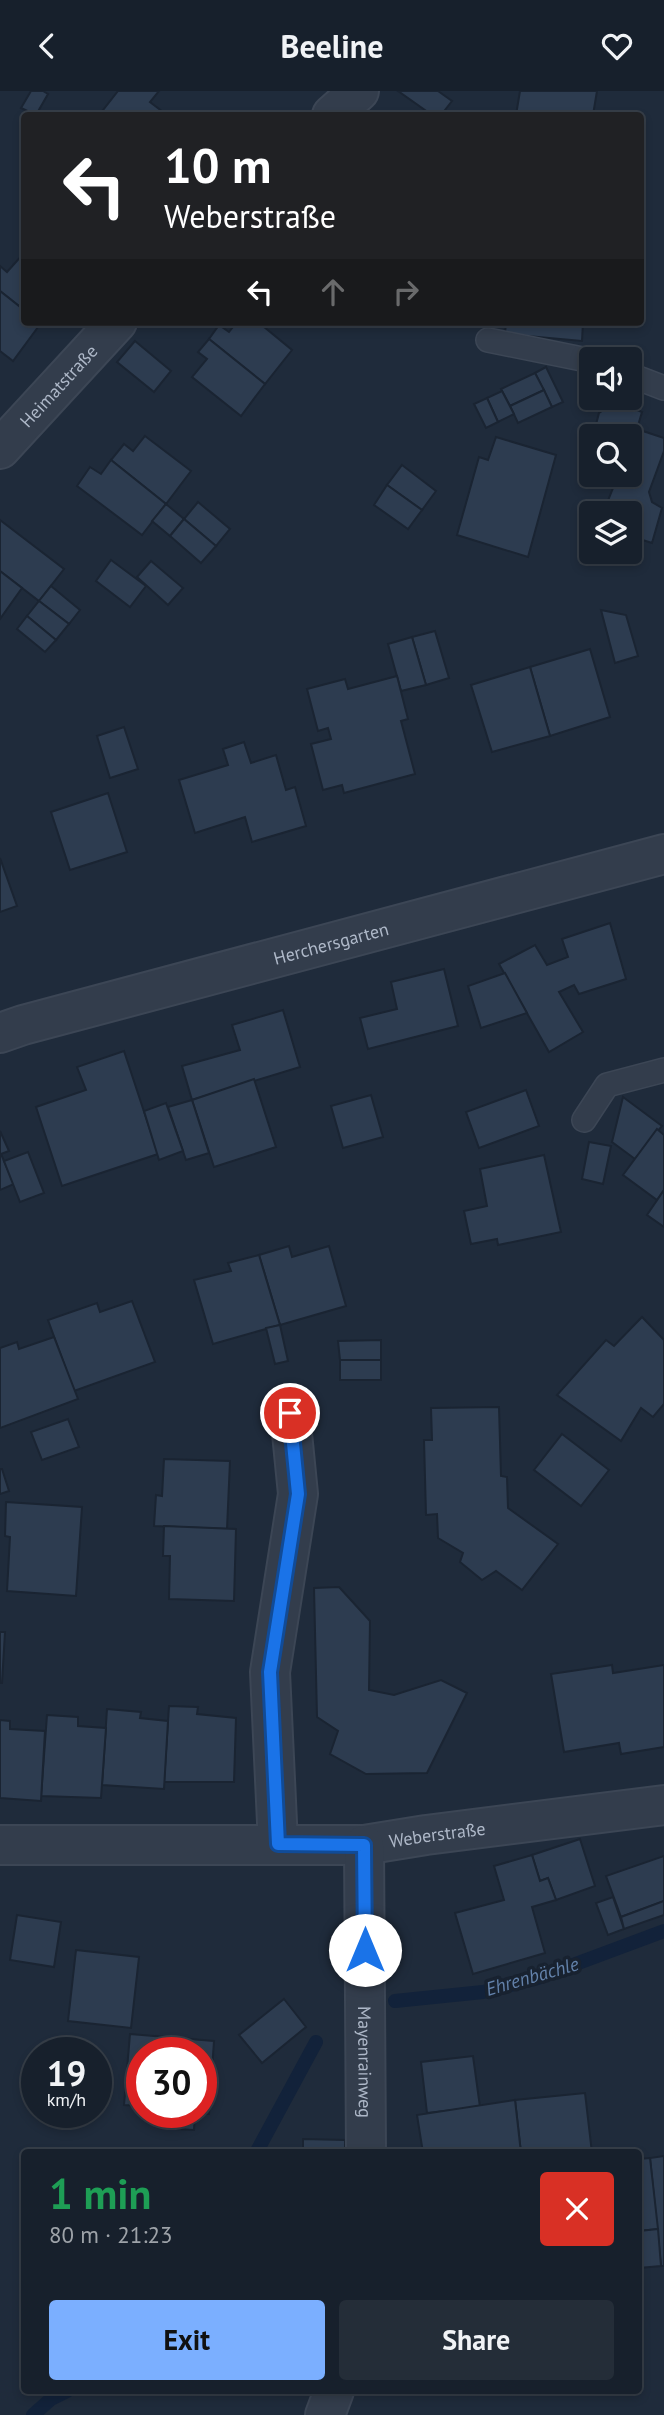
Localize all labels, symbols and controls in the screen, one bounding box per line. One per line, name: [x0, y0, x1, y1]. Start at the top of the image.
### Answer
text: Beeline: [281, 25, 383, 67]
icon: back: [28, 27, 66, 65]
icon: heart: [598, 27, 636, 65]
text: 10 m: [164, 133, 271, 197]
icon: left: [49, 140, 140, 231]
text: Weberstraße: [164, 195, 336, 237]
icon: left: [241, 273, 279, 311]
icon: ahead: [314, 273, 352, 311]
icon: right: [387, 273, 425, 311]
street label: Heimatstraße: [14, 340, 102, 432]
map controls: [579, 347, 642, 564]
button: sound: [579, 347, 642, 410]
button: search: [579, 424, 642, 487]
button: layers: [579, 501, 642, 564]
street label: Herchersgarten: [271, 916, 391, 969]
pin: [260, 1383, 320, 1443]
icon: arrive: [271, 1394, 309, 1432]
street label: Weberstraße: [387, 1816, 487, 1852]
position arrow: [328, 1913, 402, 1987]
water label: Ehrenbächle: [483, 1951, 582, 2001]
street label: Mayenrainweg: [354, 2006, 377, 2118]
speed limit sign: 30: [126, 2037, 217, 2128]
text: 19: [47, 2050, 86, 2096]
text: km/h: [47, 2088, 86, 2111]
text: 1 min: [49, 2166, 151, 2221]
button: close: [540, 2172, 614, 2246]
text: 80 m · 21:23: [49, 2220, 173, 2249]
button: Exit: [49, 2300, 325, 2380]
button: Share: [339, 2300, 614, 2380]

